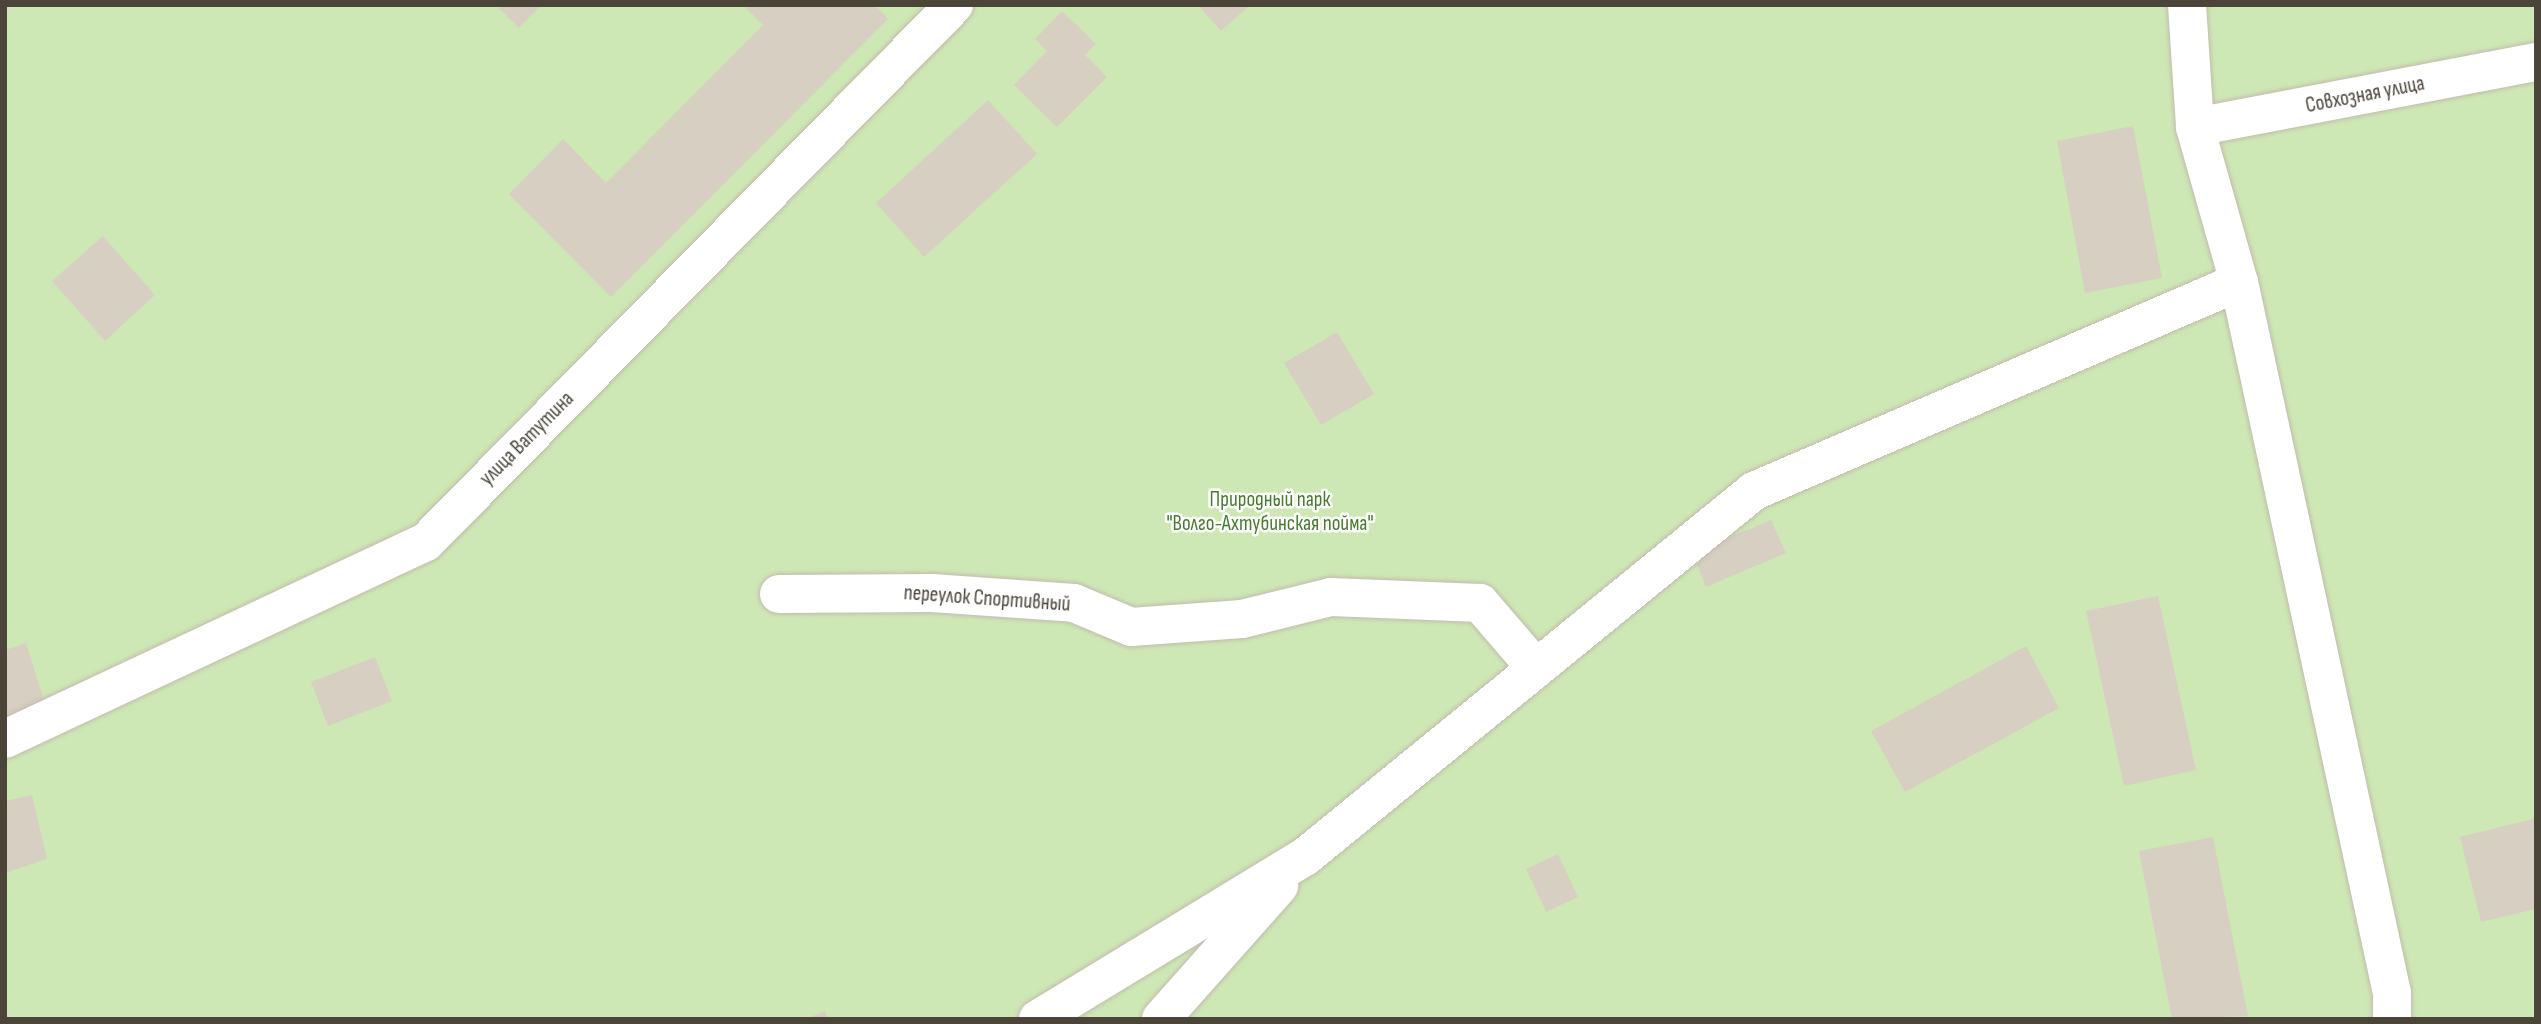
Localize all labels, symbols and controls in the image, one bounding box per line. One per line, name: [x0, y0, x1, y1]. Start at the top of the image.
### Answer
street label: Совхозная улица: [2303, 71, 2427, 119]
street label: улица Ватутина: [475, 387, 579, 491]
park label: Природный парк "Волго-Ахтубинская пойма": [1166, 487, 1374, 537]
street label: переулок Спортивный: [903, 581, 1071, 617]

